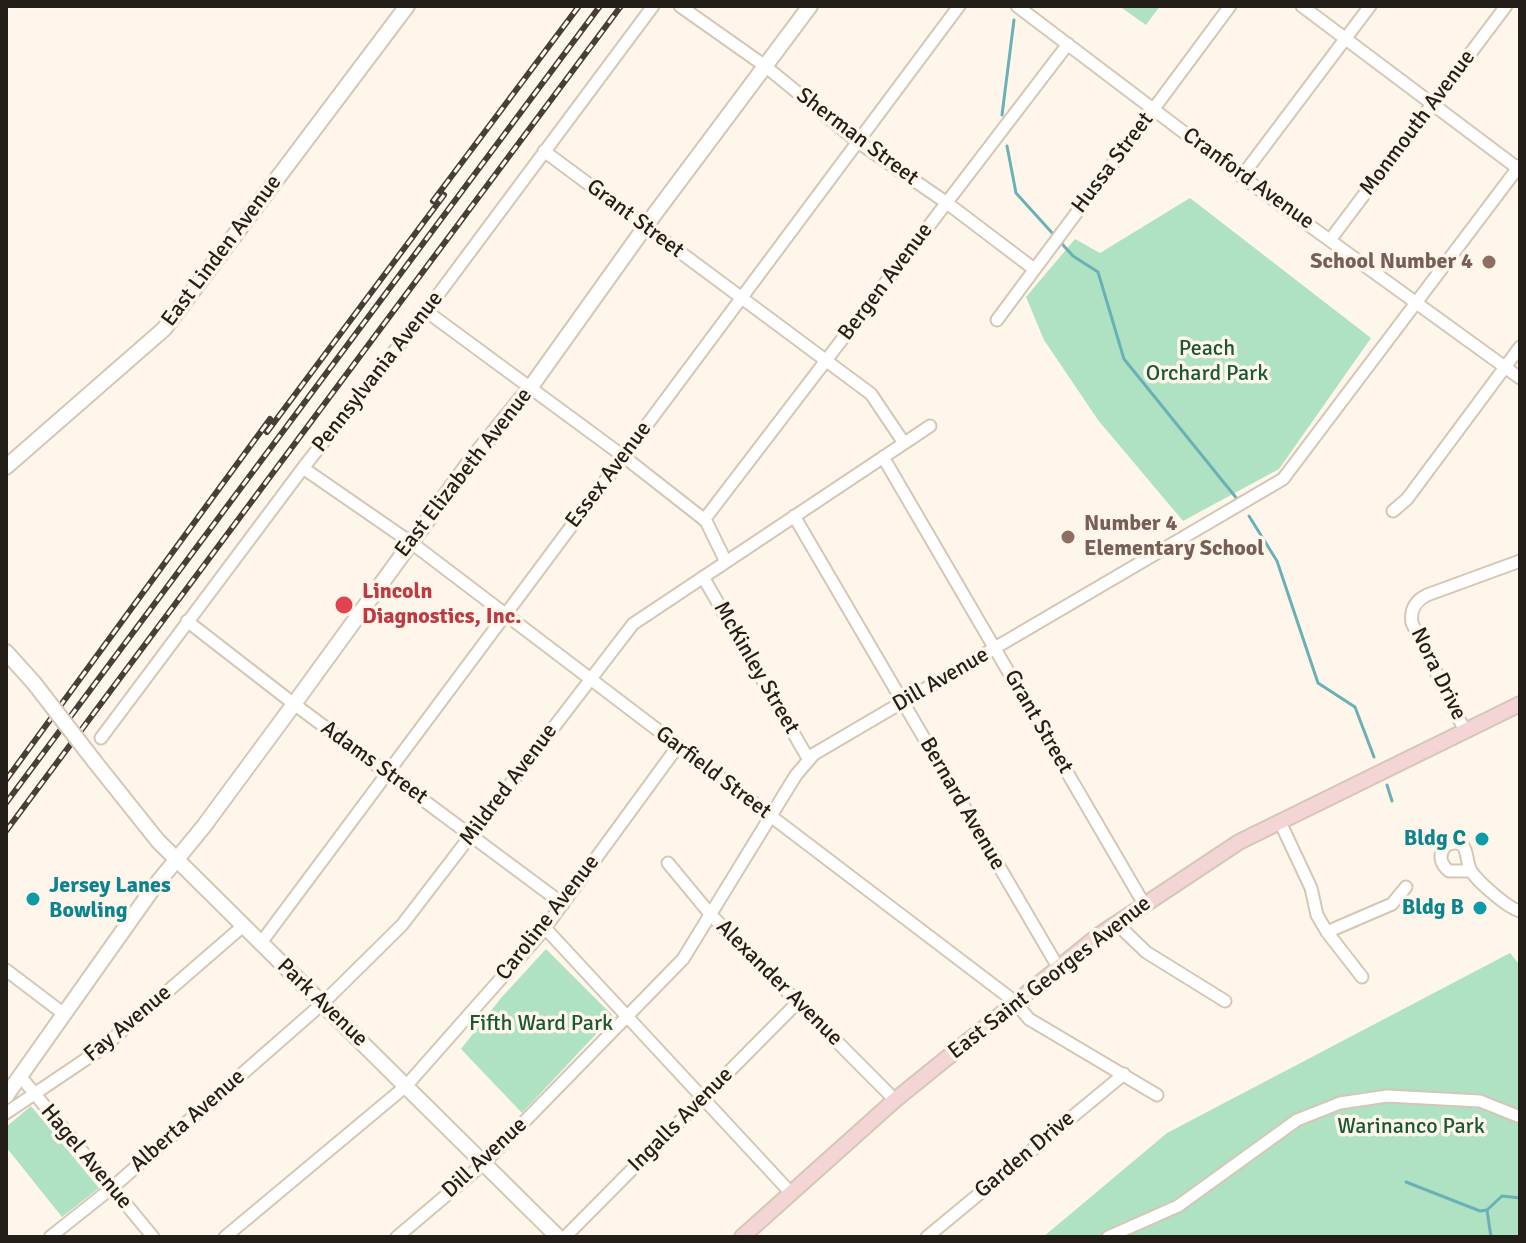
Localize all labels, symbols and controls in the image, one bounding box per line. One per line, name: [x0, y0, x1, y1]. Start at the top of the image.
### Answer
street label: Monmouth Avenue: [1355, 45, 1481, 201]
street label: Sherman Street: [791, 82, 923, 192]
street label: Hussa Street: [1067, 107, 1159, 219]
street label: Cranford Avenue: [1177, 122, 1319, 236]
street label: East Linden Avenue: [156, 170, 288, 332]
street label: Grant Street: [581, 174, 689, 264]
street label: Bergen Avenue: [833, 218, 939, 346]
place label: School Number 4: [1310, 249, 1473, 275]
marker: School Number 4: [1480, 253, 1498, 271]
street label: Pennsylvania Avenue: [307, 286, 449, 458]
park label: Peach Orchard Park: [1146, 336, 1268, 388]
street label: East Elizabeth Avenue: [390, 383, 538, 563]
street label: Essex Avenue: [560, 417, 658, 533]
place label: Number 4 Elementary School: [1084, 511, 1264, 562]
marker: Number 4 Elementary School: [1059, 528, 1077, 546]
place label: Lincoln Diagnostics, Inc.: [362, 579, 522, 630]
marker: Lincoln Diagnostics, Inc.: [333, 594, 355, 616]
street label: McKinley Street: [707, 597, 805, 739]
street label: Nora Drive: [1404, 623, 1472, 725]
street label: Dill Avenue: [888, 642, 994, 718]
street label: Grant Street: [998, 666, 1078, 778]
street label: Adams Street: [316, 715, 432, 811]
street label: Mildred Avenue: [455, 719, 563, 851]
street label: Garfield Street: [650, 721, 776, 825]
street label: Bernard Avenue: [913, 733, 1011, 875]
place label: Bldg C: [1404, 826, 1466, 852]
marker: Bldg C: [1473, 830, 1491, 848]
street label: Caroline Avenue: [491, 850, 605, 986]
place label: Jersey Lanes Bowling: [49, 873, 171, 924]
marker: Jersey Lanes Bowling: [24, 890, 42, 908]
street label: East Saint Georges Avenue: [943, 891, 1157, 1065]
place label: Bldg B: [1402, 895, 1464, 921]
marker: Bldg B: [1471, 899, 1489, 917]
street label: Alexander Avenue: [710, 914, 848, 1052]
street label: Park Avenue: [271, 953, 373, 1053]
street label: Fay Avenue: [79, 980, 177, 1068]
park label: Fifth Ward Park: [469, 1011, 613, 1037]
street label: Ingalls Avenue: [623, 1062, 739, 1178]
street label: Alberta Avenue: [125, 1064, 251, 1178]
street label: Hagel Avenue: [35, 1099, 137, 1215]
street label: Garden Drive: [970, 1106, 1080, 1204]
street label: Dill Avenue: [437, 1112, 533, 1204]
park label: Warinanco Park: [1337, 1114, 1485, 1140]

